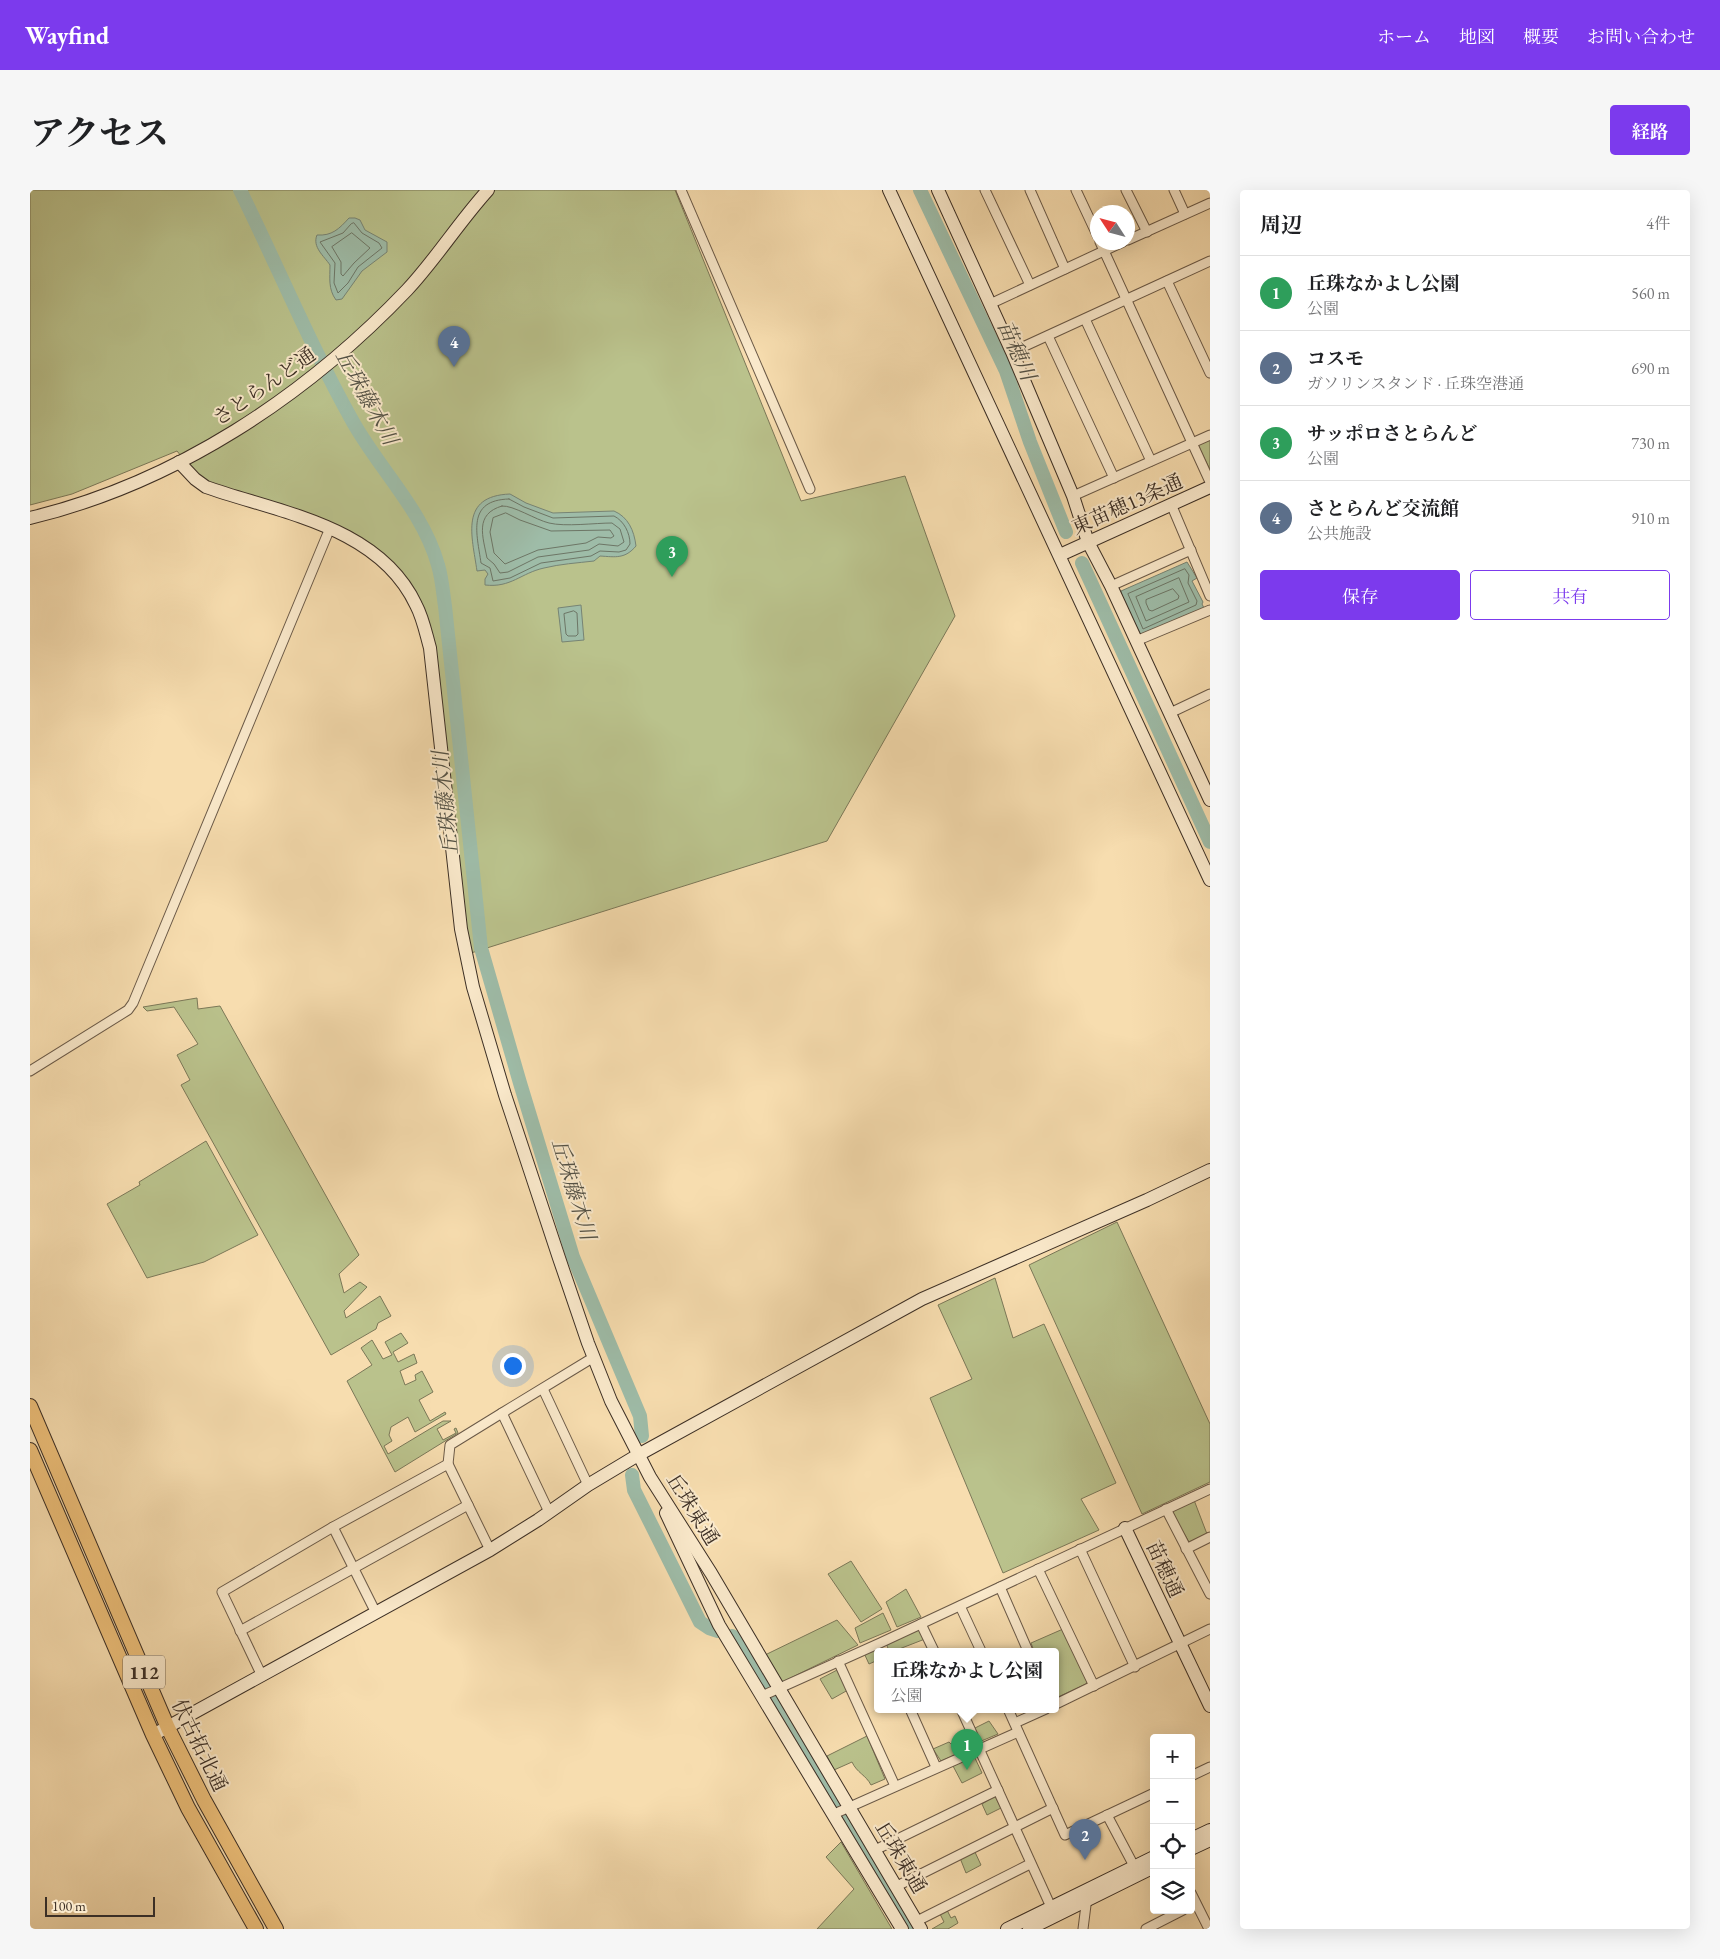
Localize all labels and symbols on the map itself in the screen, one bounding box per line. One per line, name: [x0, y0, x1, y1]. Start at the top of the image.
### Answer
north arrow: [1090, 205, 1135, 250]
water label: 苗穂川: [992, 316, 1043, 386]
pin: 4: [438, 326, 470, 367]
street label: さとらんど通: [207, 341, 321, 431]
water label: 丘珠藤木川: [330, 345, 405, 451]
street label: 東苗穂13条通: [1067, 468, 1187, 540]
pin: 3: [656, 536, 688, 577]
water label: 丘珠藤木川: [426, 747, 464, 857]
water label: 丘珠藤木川: [546, 1135, 603, 1245]
your location: [500, 1353, 526, 1379]
street label: 丘珠東通: [661, 1468, 725, 1550]
street label: 苗穂通: [1141, 1536, 1189, 1602]
road number: 112: [123, 1655, 165, 1688]
street label: 伏古拓北通: [166, 1694, 234, 1796]
pin: 1: [951, 1729, 983, 1770]
street label: 丘珠東通: [869, 1816, 933, 1898]
pin: 2: [1069, 1819, 1101, 1860]
scale bar: [45, 1894, 155, 1917]

